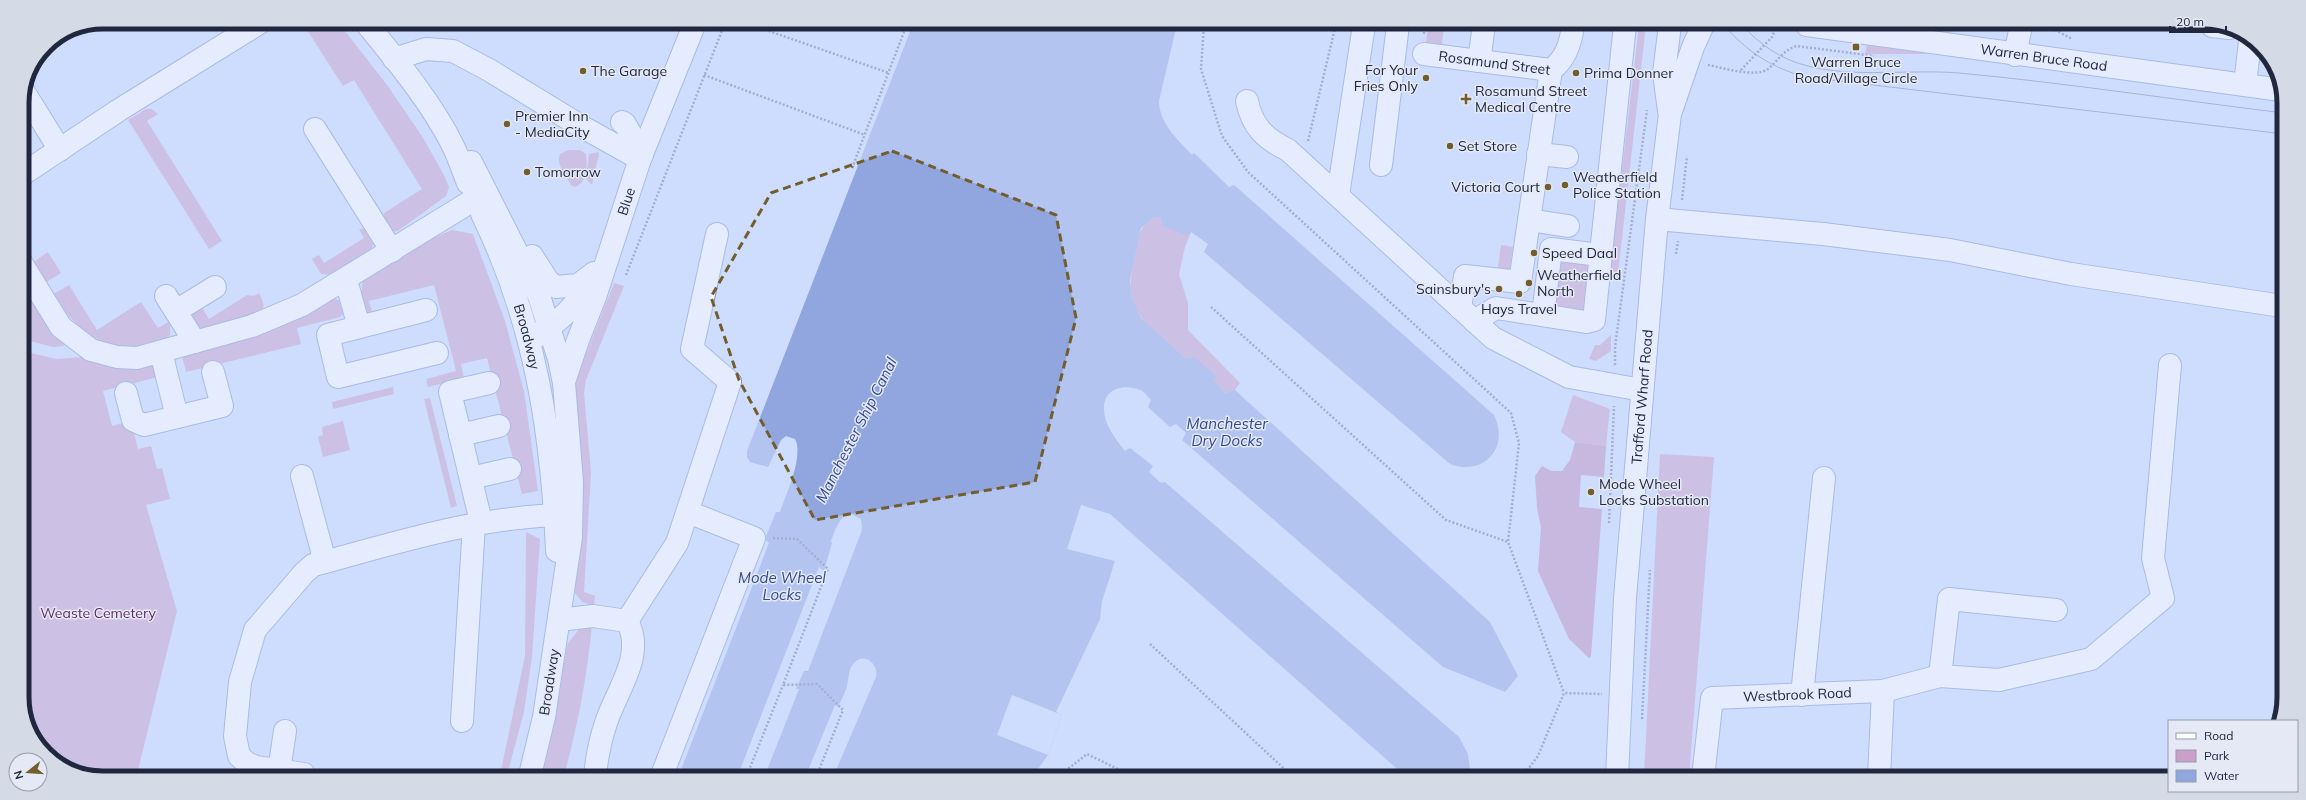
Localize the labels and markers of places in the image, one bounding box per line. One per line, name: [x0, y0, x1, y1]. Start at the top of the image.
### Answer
marker: Warren Bruce Road/Village Circle: [1851, 42, 1861, 52]
place label: Warren Bruce Road/Village Circle: [1795, 53, 1917, 87]
place label: For Your Fries Only: [1354, 61, 1419, 95]
place label: The Garage: [591, 62, 667, 80]
place label: Prima Donner: [1584, 64, 1674, 82]
marker: The Garage: [578, 66, 588, 76]
marker: Prima Donner: [1571, 68, 1581, 78]
marker: For Your Fries Only: [1421, 73, 1431, 83]
place label: Rosamund Street Medical Centre: [1475, 82, 1587, 116]
marker: Rosamund Street Medical Centre: [1460, 93, 1472, 105]
place label: Premier Inn - MediaCity: [515, 107, 590, 141]
marker: Premier Inn - MediaCity: [502, 119, 512, 129]
place label: Set Store: [1458, 137, 1517, 155]
marker: Set Store: [1445, 141, 1455, 151]
place label: Tomorrow: [535, 163, 601, 181]
marker: Tomorrow: [522, 167, 532, 177]
place label: Weatherfield Police Station: [1573, 168, 1661, 202]
place label: Victoria Court: [1451, 178, 1540, 196]
marker: Weatherfield Police Station: [1560, 180, 1570, 190]
marker: Victoria Court: [1543, 182, 1553, 192]
place label: Speed Daal: [1542, 244, 1617, 262]
marker: Speed Daal: [1529, 248, 1539, 258]
place label: Weatherfield North: [1537, 266, 1621, 300]
marker: Weatherfield North: [1524, 278, 1534, 288]
place label: Sainsbury's: [1416, 280, 1491, 298]
marker: Sainsbury's: [1494, 284, 1504, 294]
marker: Hays Travel: [1514, 289, 1524, 299]
place label: Hays Travel: [1481, 300, 1557, 318]
place label: Mode Wheel Locks Substation: [1599, 475, 1709, 509]
marker: Mode Wheel Locks Substation: [1586, 487, 1596, 497]

